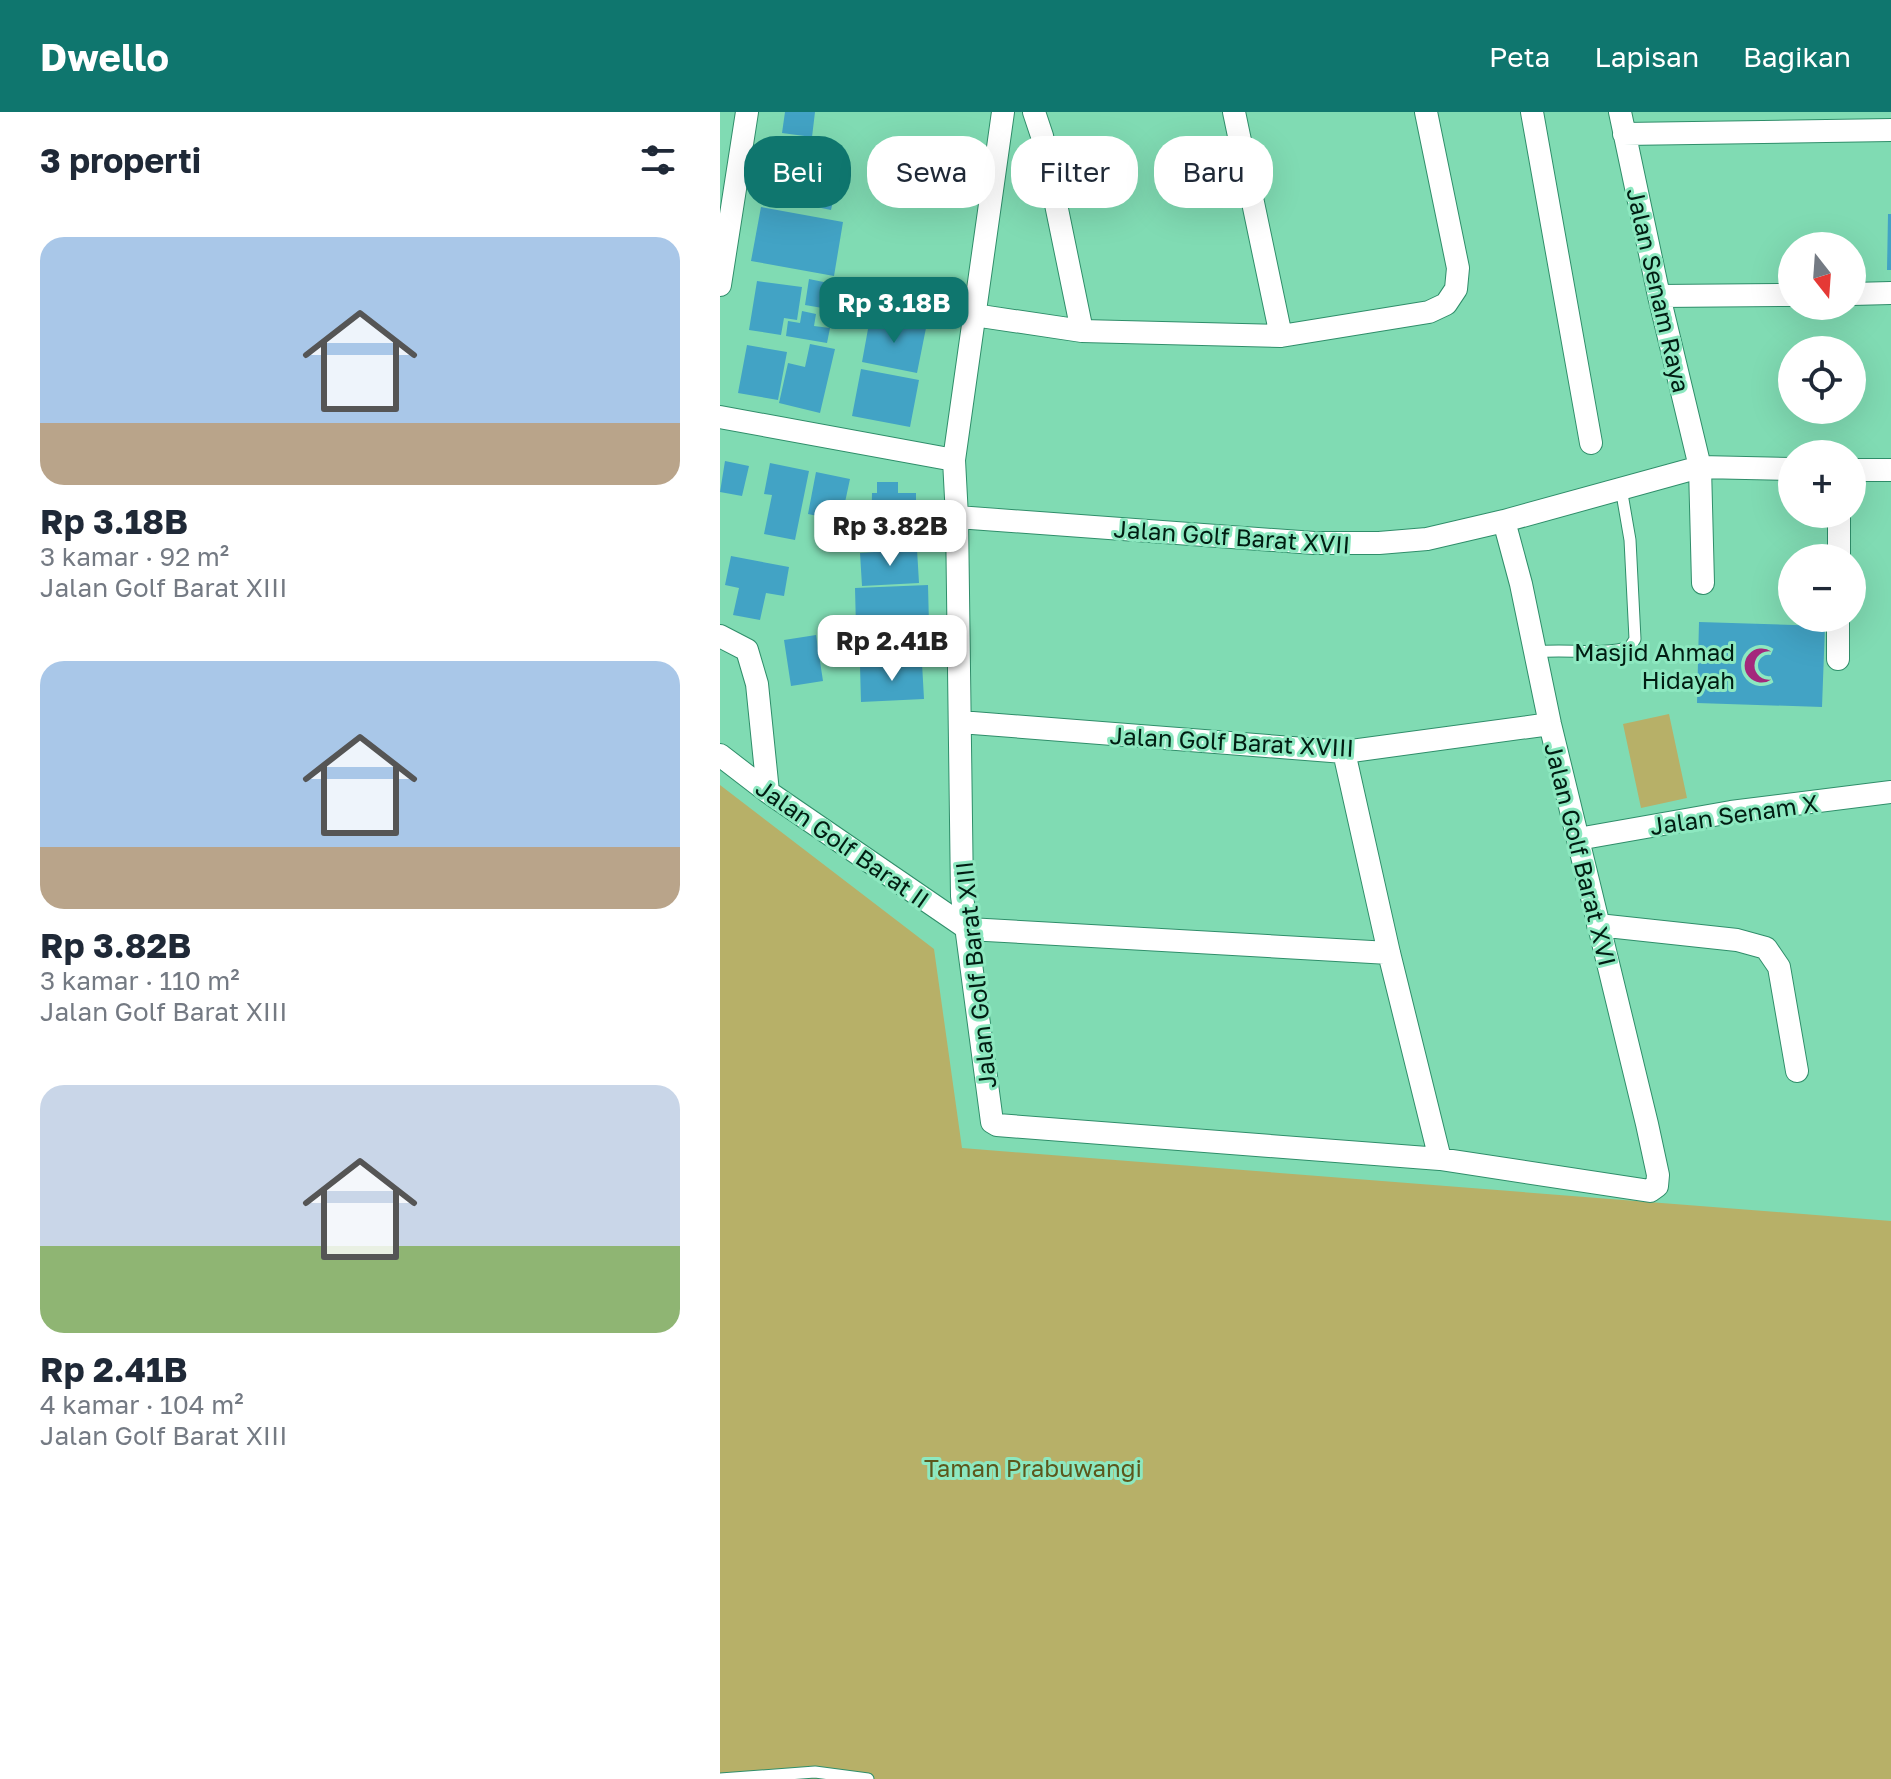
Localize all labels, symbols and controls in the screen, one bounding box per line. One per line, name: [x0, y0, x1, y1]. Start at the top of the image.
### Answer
text: Dwello: [40, 34, 169, 79]
text: Peta: [1489, 40, 1550, 73]
text: Lapisan: [1594, 40, 1699, 73]
text: Bagikan: [1743, 40, 1851, 73]
chip: Beli: [744, 136, 851, 208]
chip: Sewa: [867, 136, 995, 208]
chip: Filter: [1011, 136, 1138, 208]
chip: Baru: [1154, 136, 1273, 208]
icon: filters: [636, 138, 680, 182]
text: 3 properti: [40, 140, 201, 180]
street label: Jalan Senam Raya: [1621, 185, 1697, 395]
north arrow: [1778, 232, 1866, 320]
map controls: [1778, 232, 1866, 632]
pin: Rp 3.18B: [811, 277, 977, 345]
text: Rp 3.18B: [837, 287, 951, 318]
icon: home: [288, 289, 432, 433]
button: locate: [1778, 336, 1866, 424]
button: +: [1778, 440, 1866, 528]
pin: Rp 3.82B: [807, 500, 973, 568]
text: Rp 3.18B: [40, 501, 188, 541]
text: Rp 3.82B: [832, 510, 948, 541]
street label: Jalan Golf Barat XVII: [1113, 513, 1351, 559]
text: 3 kamar · 92 m²: [40, 541, 229, 572]
button: −: [1778, 544, 1866, 632]
text: Jalan Golf Barat XIII: [40, 572, 287, 603]
pin: Rp 2.41B: [809, 615, 975, 683]
text: Rp 2.41B: [836, 625, 948, 656]
place label: Masjid Ahmad Hidayah: [1574, 637, 1735, 694]
mosque icon: Masjid Ahmad Hidayah: [1742, 646, 1780, 684]
icon: home: [288, 713, 432, 857]
street label: Jalan Golf Barat XVIII: [1109, 720, 1355, 762]
street label: Jalan Golf Barat XVI: [1539, 739, 1623, 969]
street label: Jalan Golf Barat II: [751, 772, 935, 914]
street label: Jalan Senam X: [1648, 788, 1820, 840]
street label: Jalan Golf Barat XIII: [949, 860, 1001, 1090]
text: Rp 3.82B: [40, 925, 191, 965]
text: 3 kamar · 110 m²: [40, 965, 240, 996]
text: Jalan Golf Barat XIII: [40, 996, 287, 1027]
icon: home: [288, 1137, 432, 1281]
text: Rp 2.41B: [40, 1349, 187, 1389]
text: 4 kamar · 104 m²: [40, 1389, 244, 1420]
text: Jalan Golf Barat XIII: [40, 1420, 287, 1451]
park label: Taman Prabuwangi: [924, 1453, 1142, 1482]

